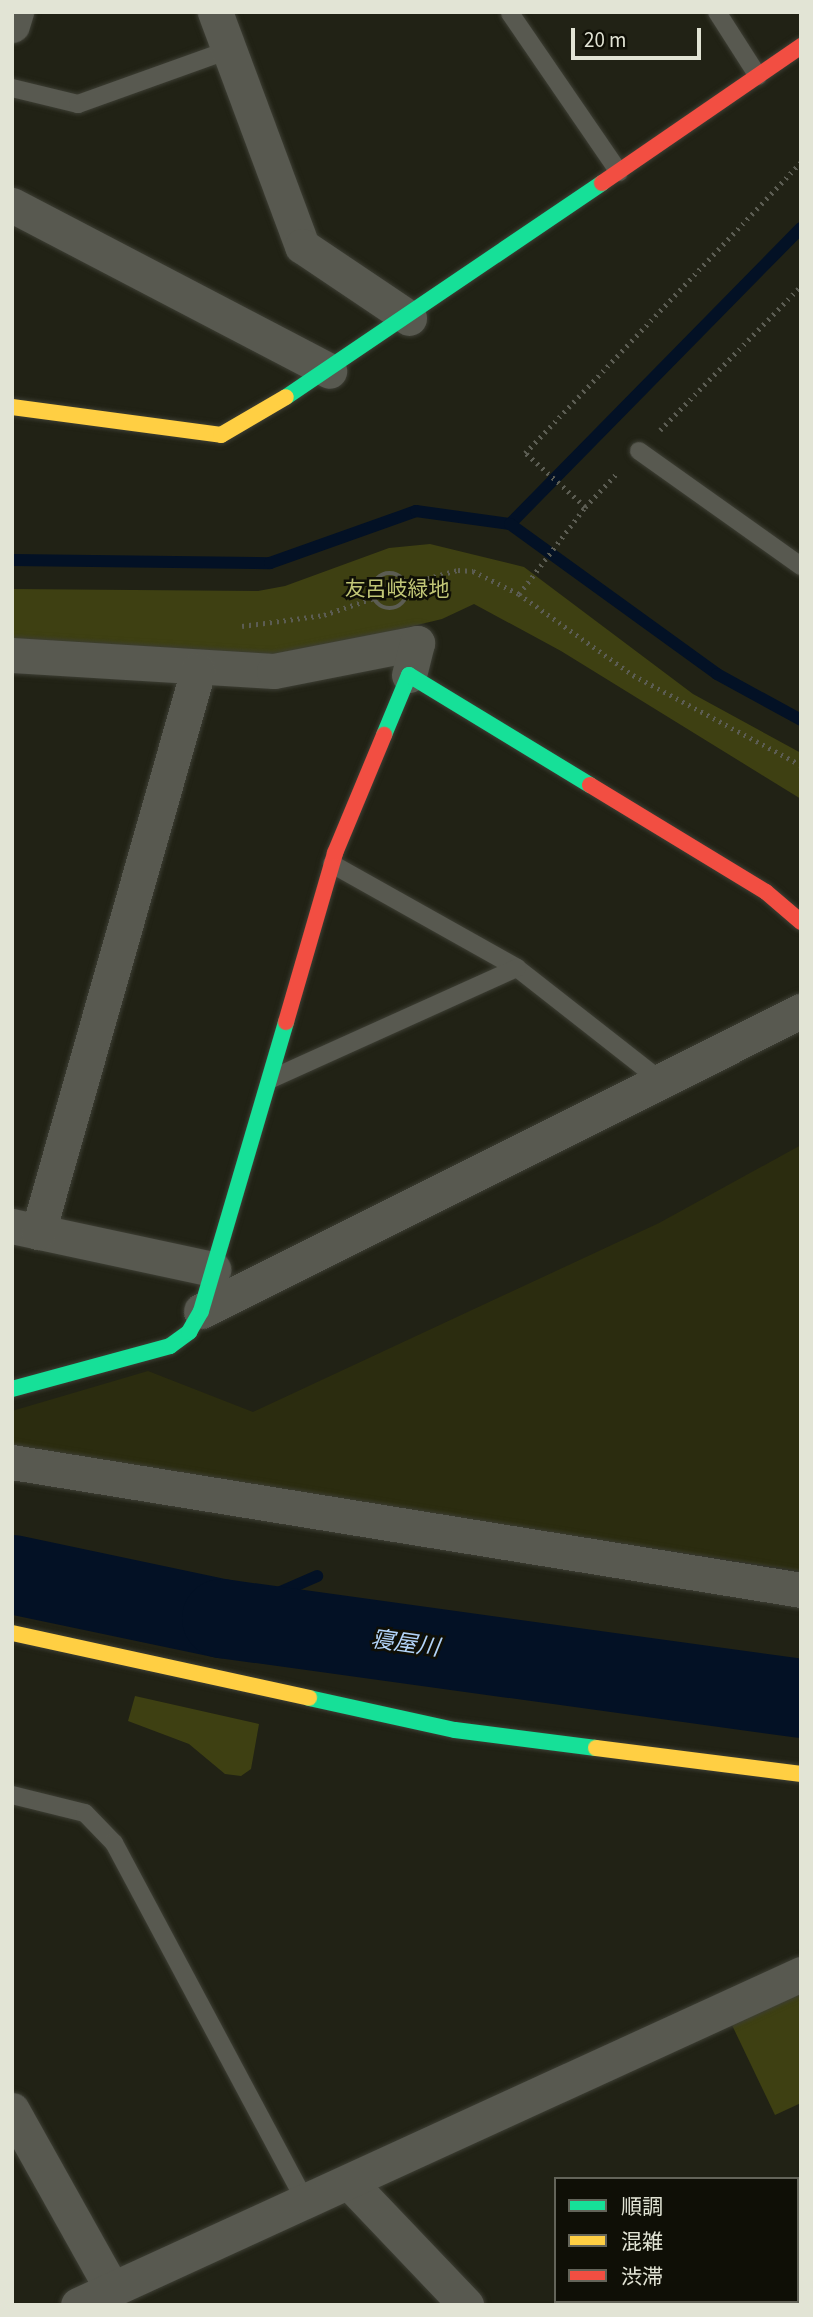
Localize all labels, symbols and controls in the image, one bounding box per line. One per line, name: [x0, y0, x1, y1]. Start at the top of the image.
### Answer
scale bar: [575, 14, 704, 58]
text: 20 m: [584, 25, 626, 55]
park label: 友呂岐緑地: [345, 576, 449, 602]
water label: 寝屋川: [369, 1626, 441, 1662]
legend: [554, 2177, 799, 2303]
text: 順調: [621, 2192, 663, 2222]
text: 混雑: [621, 2227, 663, 2257]
text: 渋滞: [621, 2262, 663, 2292]

